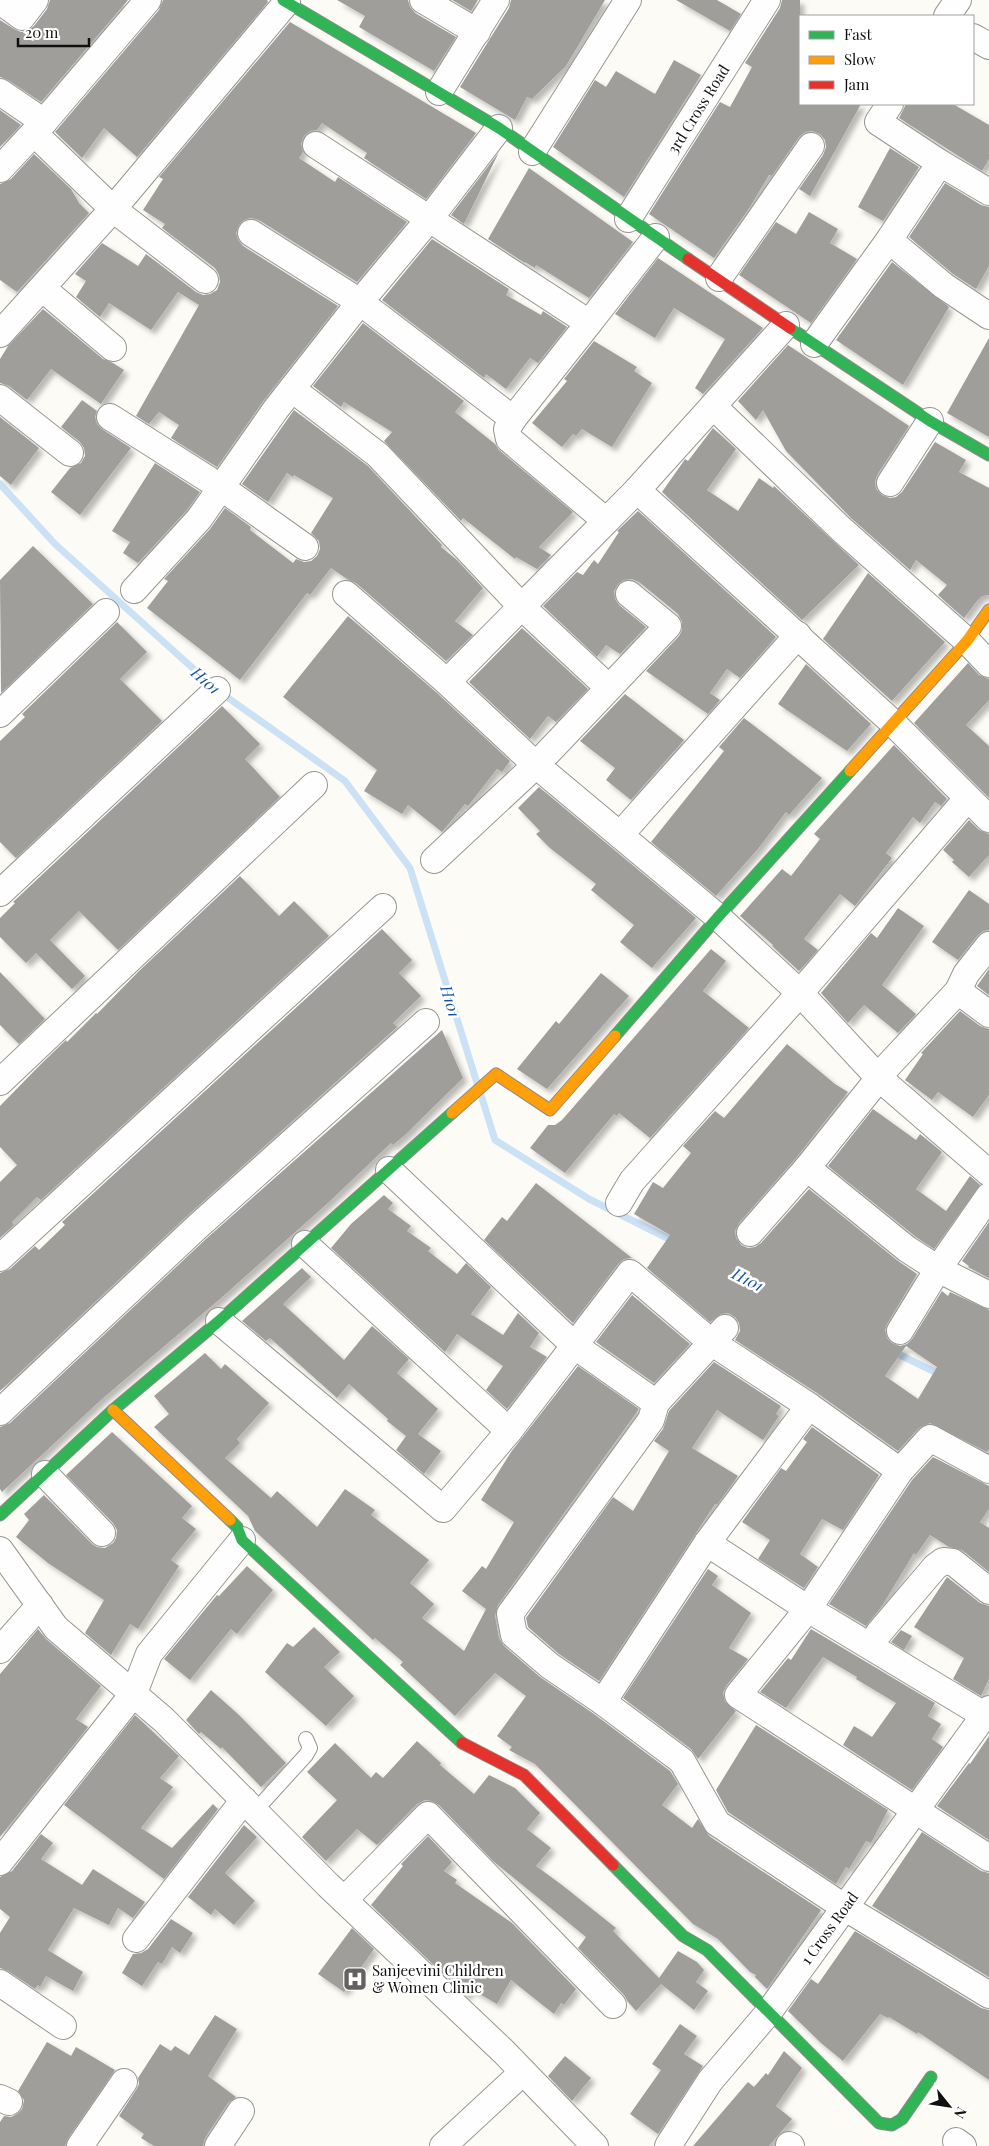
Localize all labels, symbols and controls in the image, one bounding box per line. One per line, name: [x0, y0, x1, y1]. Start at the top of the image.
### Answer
scale bar: [18, 15, 89, 47]
legend: [799, 15, 974, 105]
text: 20 m: [25, 22, 59, 42]
text: Fast: [844, 24, 873, 44]
text: Slow: [844, 49, 876, 69]
street label: 3rd Cross Road: [663, 60, 734, 157]
text: Jam: [843, 74, 870, 94]
water label: H101: [186, 661, 225, 699]
water label: H101: [436, 982, 466, 1020]
water label: H101: [728, 1262, 768, 1296]
street label: 1 Cross Road: [796, 1887, 862, 1968]
place label: Sanjeevini Children & Women Clinic: [372, 1960, 504, 1997]
hospital icon: Sanjeevini Children & Women Clinic: [342, 1966, 368, 1992]
north arrow: [924, 2081, 974, 2131]
text: N: [950, 2104, 971, 2122]

